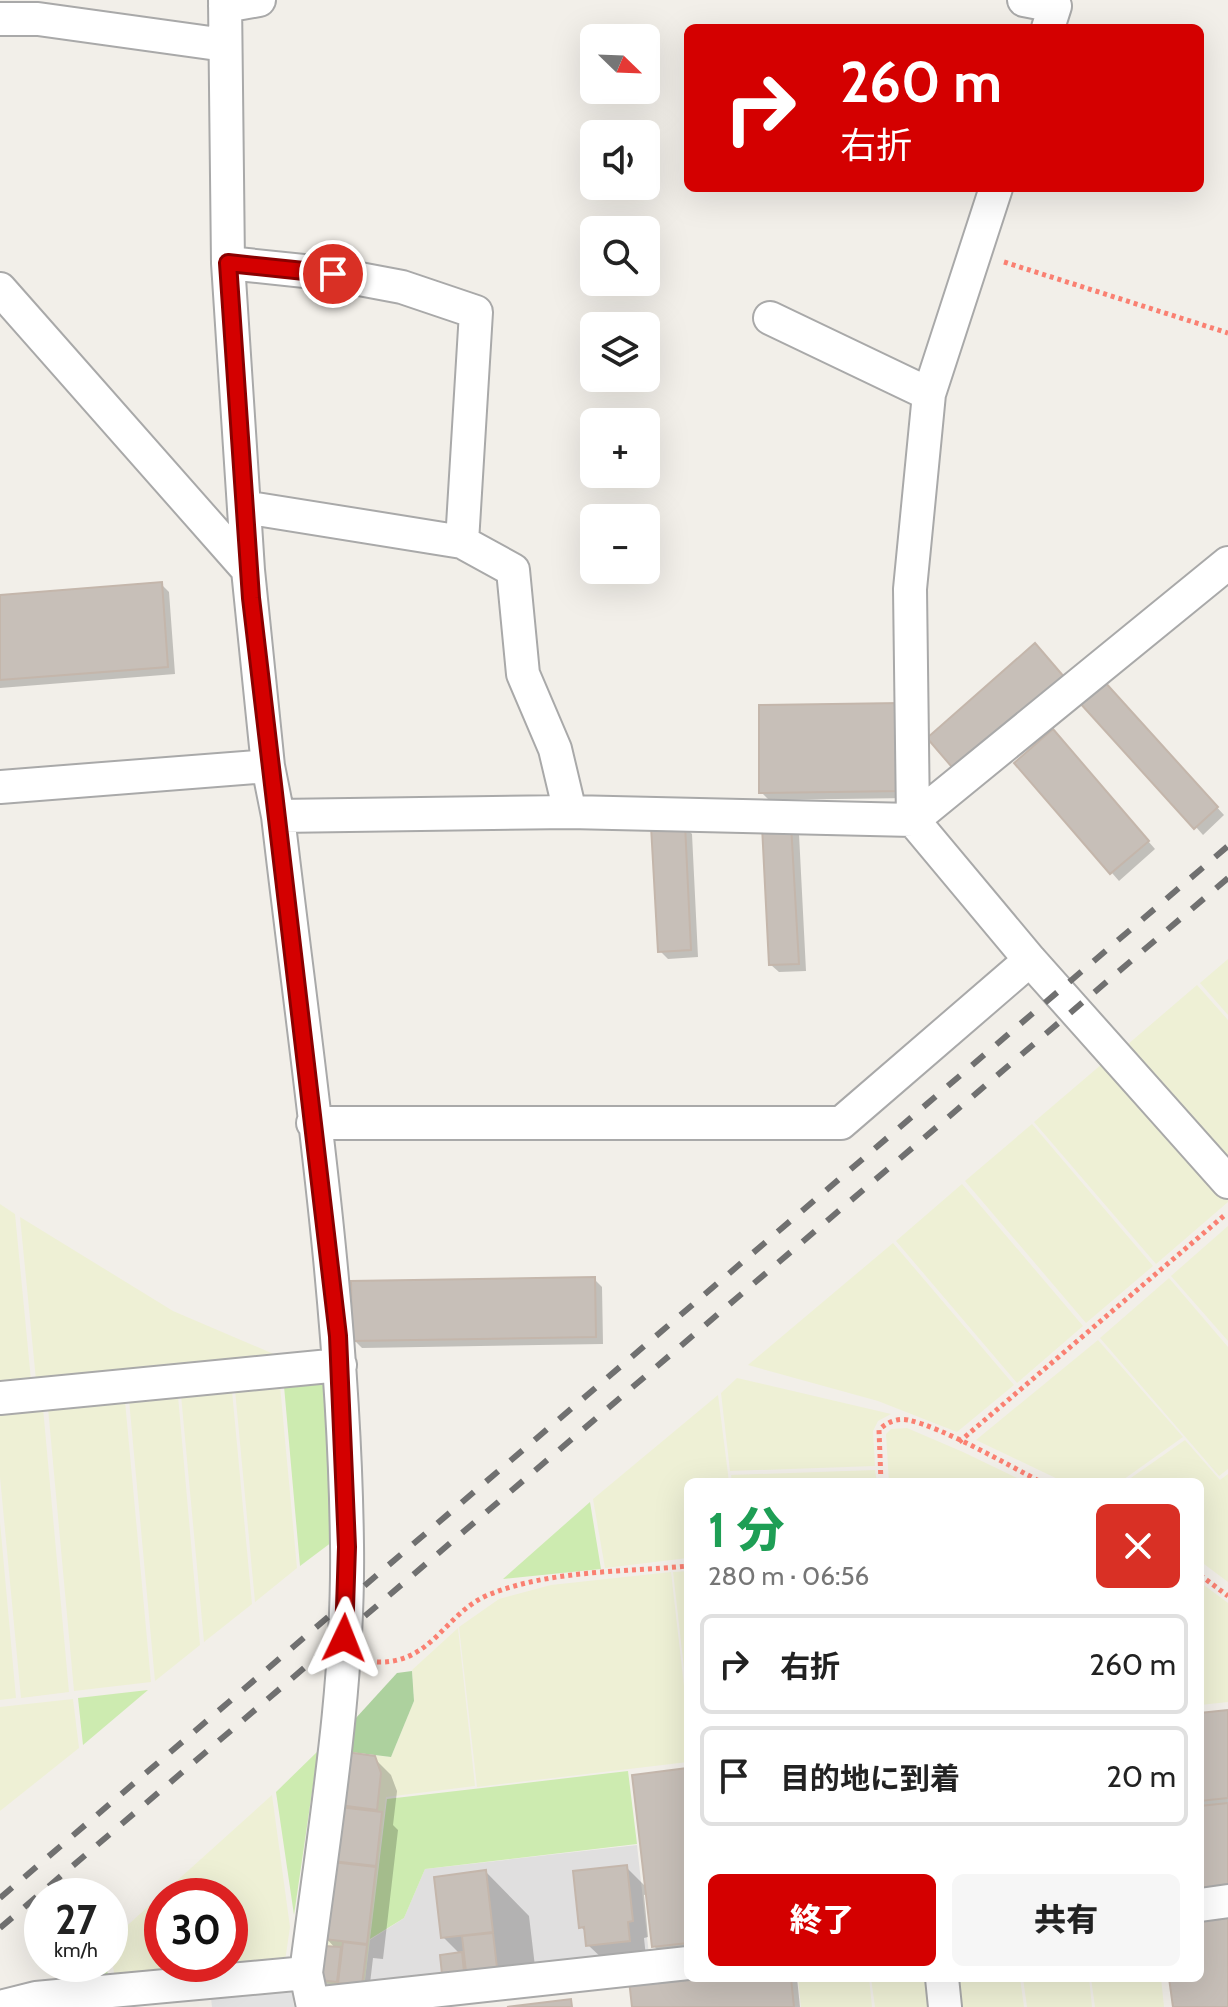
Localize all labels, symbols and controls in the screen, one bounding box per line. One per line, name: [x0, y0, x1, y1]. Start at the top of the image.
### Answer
north arrow: [580, 24, 660, 104]
map controls: [580, 24, 660, 584]
text: 260 m: [840, 48, 1002, 116]
icon: right: [708, 56, 812, 160]
button: sound: [580, 120, 660, 200]
text: 右折: [840, 123, 912, 167]
button: search: [580, 216, 660, 296]
pin: [299, 240, 367, 308]
icon: arrive: [311, 252, 355, 296]
button: layers: [580, 312, 660, 392]
button: +: [580, 408, 660, 488]
button: −: [580, 504, 660, 584]
text: 1 分: [708, 1501, 785, 1559]
button: close: [1096, 1504, 1180, 1588]
text: 280 m · 06:56: [708, 1560, 869, 1592]
position arrow: [302, 1596, 386, 1680]
icon: right: [712, 1642, 756, 1686]
text: 260 m: [1089, 1646, 1176, 1683]
text: 右折: [780, 1648, 840, 1685]
icon: arrive: [712, 1754, 756, 1798]
text: 20 m: [1106, 1758, 1176, 1795]
text: 目的地に到着: [780, 1760, 960, 1797]
button: 終了: [708, 1874, 936, 1966]
button: 共有: [952, 1874, 1180, 1966]
speed limit sign: 30: [144, 1878, 248, 1982]
text: 27: [55, 1895, 97, 1944]
text: km/h: [54, 1938, 98, 1962]

